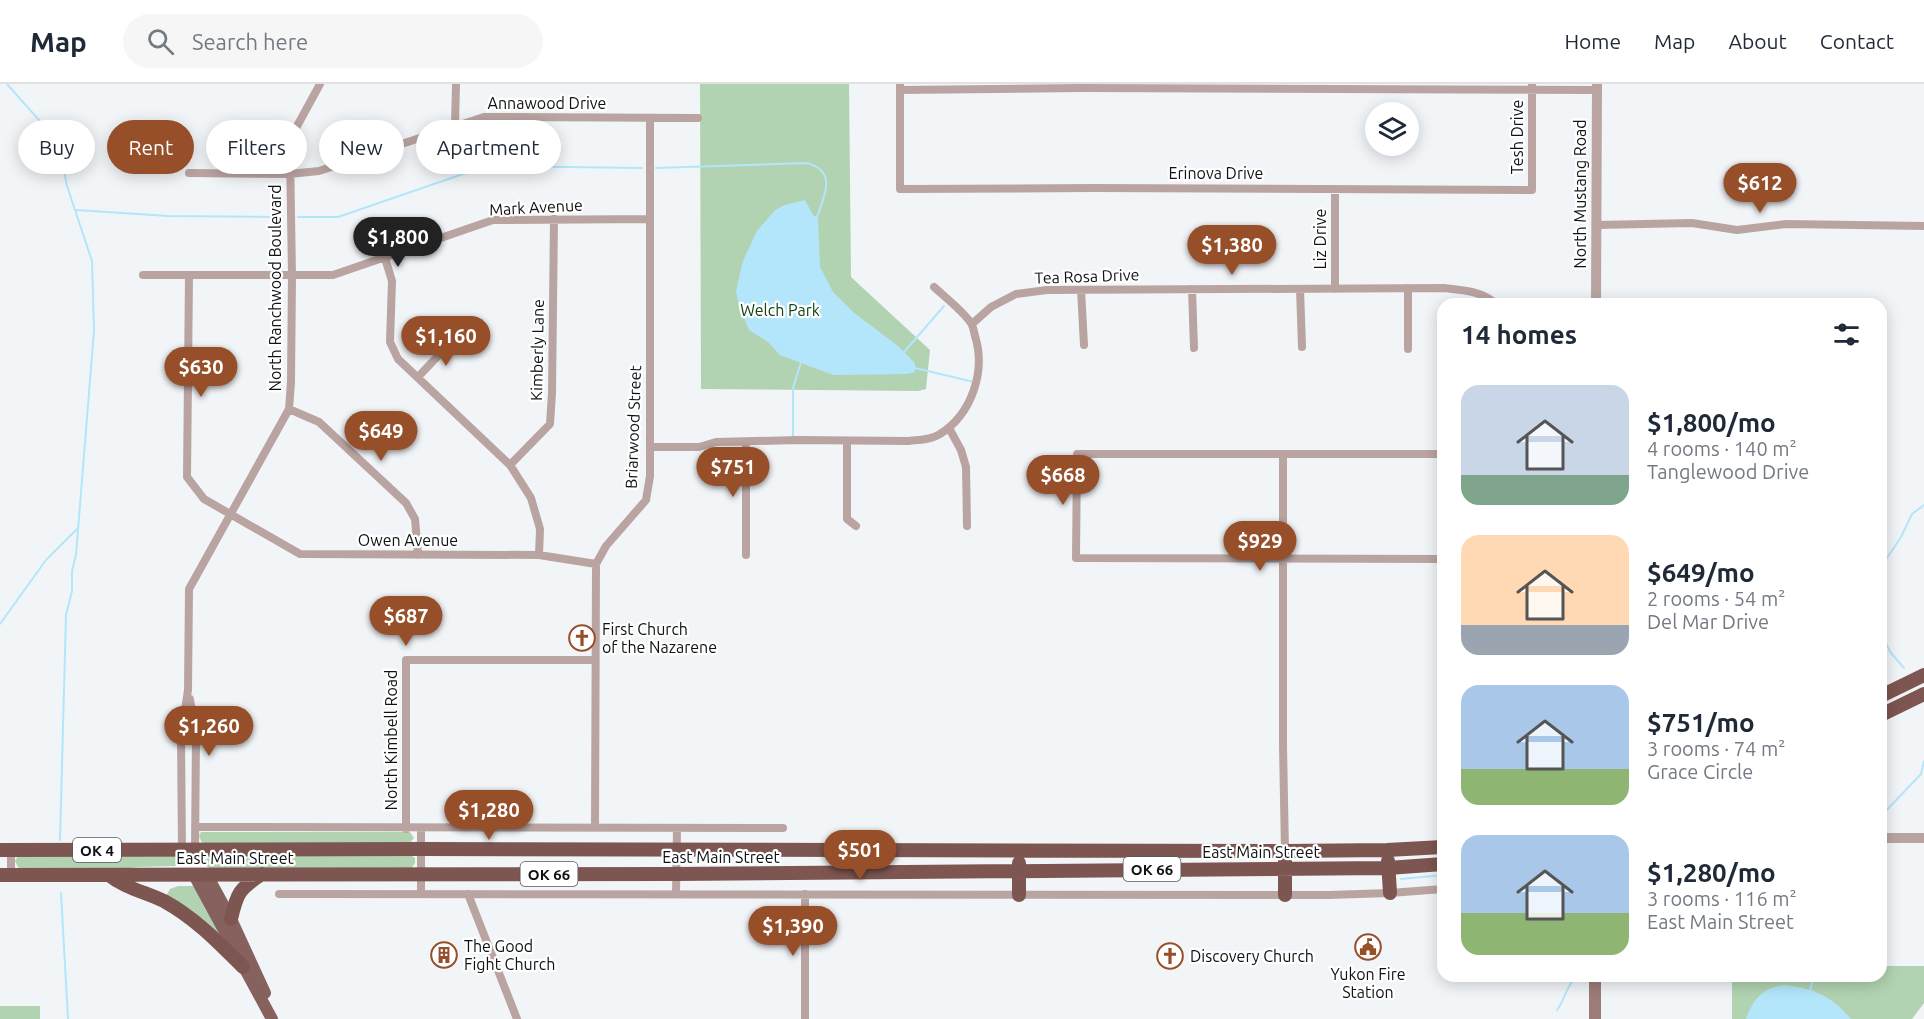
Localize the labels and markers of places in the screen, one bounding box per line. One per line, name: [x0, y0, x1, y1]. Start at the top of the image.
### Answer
pin: $612: [1724, 163, 1796, 214]
pin: $1,800: [349, 217, 447, 268]
pin: $1,380: [1183, 225, 1281, 276]
pin: $1,160: [397, 316, 495, 367]
pin: $630: [165, 347, 237, 398]
pin: $649: [345, 411, 417, 462]
pin: $751: [697, 447, 769, 498]
pin: $668: [1027, 455, 1099, 506]
pin: $929: [1224, 521, 1296, 572]
pin: $687: [370, 596, 442, 647]
place label: First Church of the Nazarene: [602, 620, 717, 656]
church icon: First Church of the Nazarene: [567, 623, 597, 653]
pin: $1,260: [160, 706, 258, 757]
pin: $1,280: [440, 790, 538, 841]
pin: $501: [824, 830, 896, 881]
pin: $1,390: [744, 906, 842, 957]
public building icon: Yukon Fire Station: [1353, 932, 1383, 962]
place label: The Good Fight Church: [464, 937, 555, 973]
building icon: The Good Fight Church: [429, 940, 459, 970]
church icon: Discovery Church: [1155, 941, 1185, 971]
place label: Discovery Church: [1190, 947, 1314, 965]
place label: Yukon Fire Station: [1330, 965, 1406, 1001]

